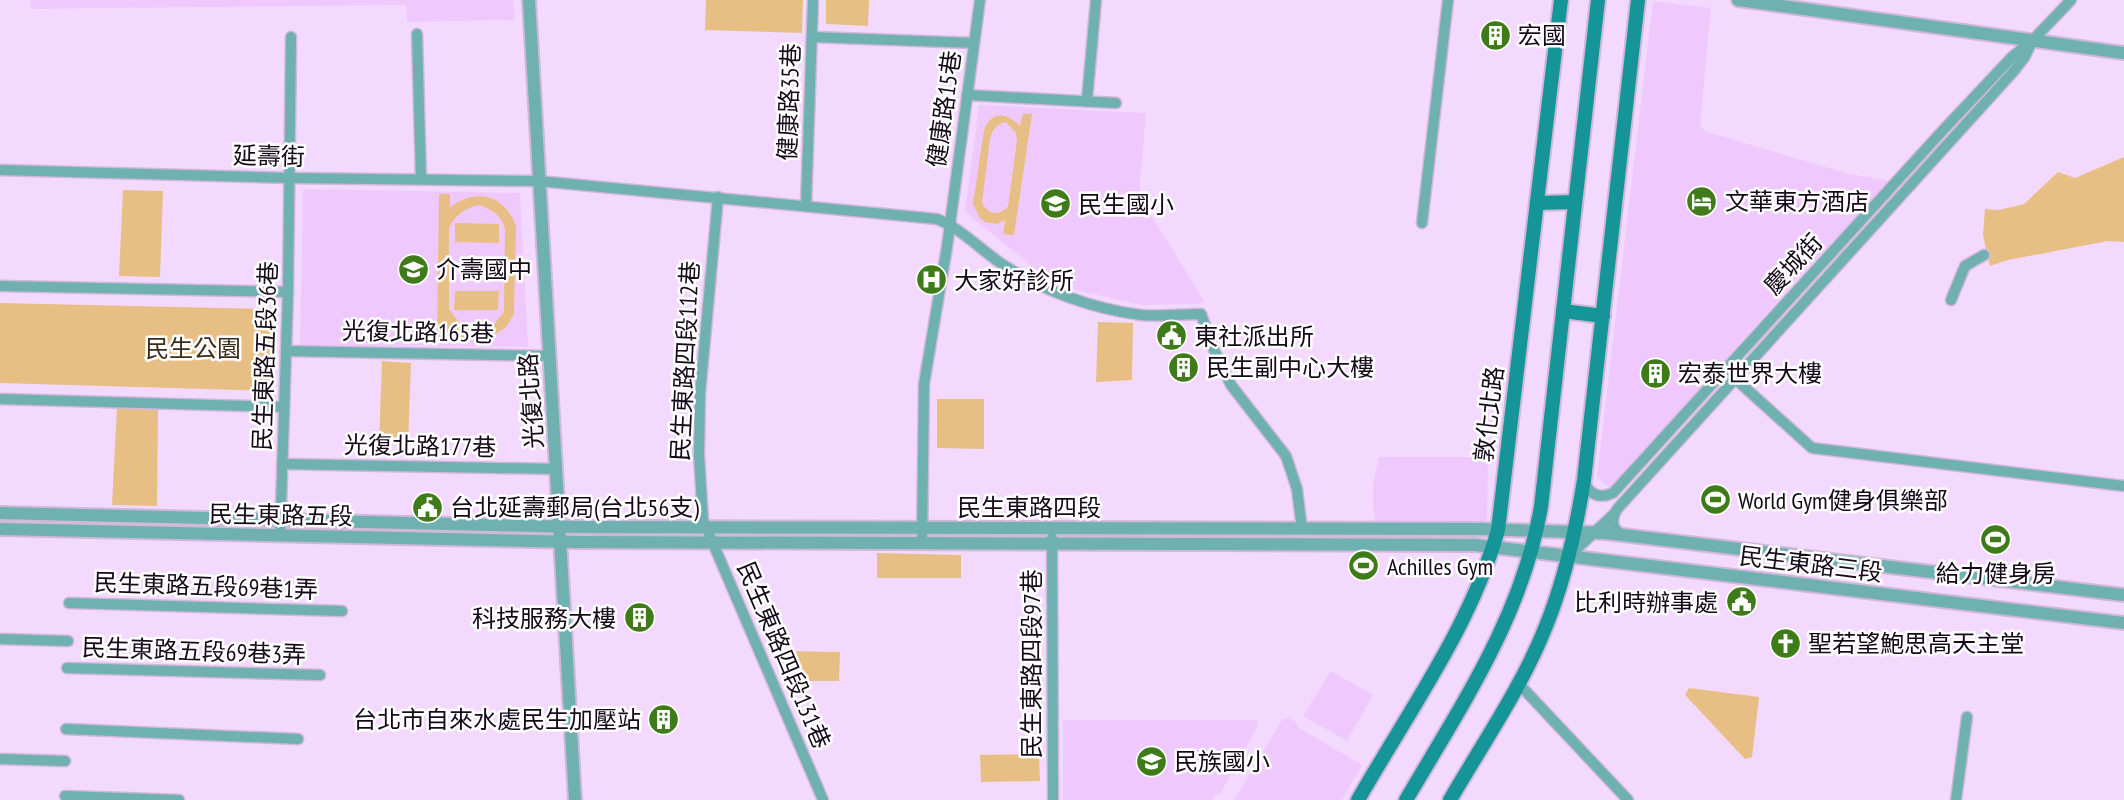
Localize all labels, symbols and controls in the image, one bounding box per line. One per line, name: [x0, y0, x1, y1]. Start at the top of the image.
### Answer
building icon: 宏國: [1478, 18, 1512, 52]
place label: 宏國: [1518, 20, 1566, 51]
street label: 健康路35巷: [771, 43, 807, 161]
street label: 健康路15巷: [920, 49, 968, 169]
street label: 延壽街: [233, 140, 305, 172]
hotel icon: 文華東方酒店: [1685, 184, 1719, 218]
place label: 文華東方酒店: [1725, 186, 1869, 217]
school or university icon: 民生國小: [1038, 187, 1072, 221]
place label: 民生國小: [1078, 189, 1174, 220]
street label: 慶城街: [1757, 227, 1829, 301]
school or university icon: 介壽國中: [396, 252, 430, 286]
place label: 介壽國中: [436, 254, 532, 285]
street label: 民生東路四段112巷: [664, 260, 706, 462]
street label: 民生東路五段36巷: [246, 261, 284, 451]
hospital icon: 大家好診所: [914, 263, 948, 297]
place label: 大家好診所: [954, 265, 1074, 296]
street label: 光復北路165巷: [342, 315, 494, 349]
public building icon: 東社派出所: [1154, 319, 1188, 353]
place label: 東社派出所: [1194, 321, 1314, 352]
park label: 民生公園: [145, 333, 241, 364]
building icon: 民生副中心大樓: [1166, 350, 1200, 384]
street label: 光復北路: [512, 352, 550, 450]
place label: 民生副中心大樓: [1206, 352, 1374, 383]
building icon: 宏泰世界大樓: [1638, 356, 1672, 390]
place label: 宏泰世界大樓: [1678, 358, 1822, 389]
street label: 敦化北路: [1468, 364, 1510, 464]
street label: 光復北路177巷: [344, 429, 496, 463]
sports icon: World Gym健身俱樂部: [1698, 483, 1732, 517]
place label: World Gym健身俱樂部: [1738, 485, 1948, 516]
public building icon: 台北延壽郵局(台北56支): [410, 490, 444, 524]
place label: 台北延壽郵局(台北56支): [450, 492, 699, 523]
street label: 民生東路四段: [957, 492, 1101, 523]
street label: 民生東路五段: [209, 498, 353, 532]
sports icon: 給力健身房: [1979, 522, 2013, 556]
street label: 民生東路三段: [1738, 540, 1884, 588]
sports icon: Achilles Gym: [1347, 549, 1381, 583]
place label: Achilles Gym: [1387, 551, 1493, 582]
street label: 民生東路四段131巷: [731, 557, 837, 753]
place label: 給力健身房: [1936, 558, 2056, 589]
street label: 民生東路五段69巷1弄: [93, 567, 319, 605]
street label: 民生東路四段97巷: [1016, 569, 1047, 759]
public building icon: 比利時辦事處: [1724, 585, 1758, 619]
place label: 比利時辦事處: [1574, 587, 1718, 618]
building icon: 科技服務大樓: [622, 601, 656, 635]
place label: 科技服務大樓: [472, 603, 616, 634]
church icon: 聖若望鮑思高天主堂: [1768, 626, 1802, 660]
place label: 聖若望鮑思高天主堂: [1808, 628, 2024, 659]
street label: 民生東路五段69巷3弄: [81, 632, 307, 670]
building icon: 台北市自來水處民生加壓站: [647, 702, 681, 736]
place label: 台北市自來水處民生加壓站: [353, 704, 641, 735]
school or university icon: 民族國小: [1134, 744, 1168, 778]
place label: 民族國小: [1174, 746, 1270, 777]

